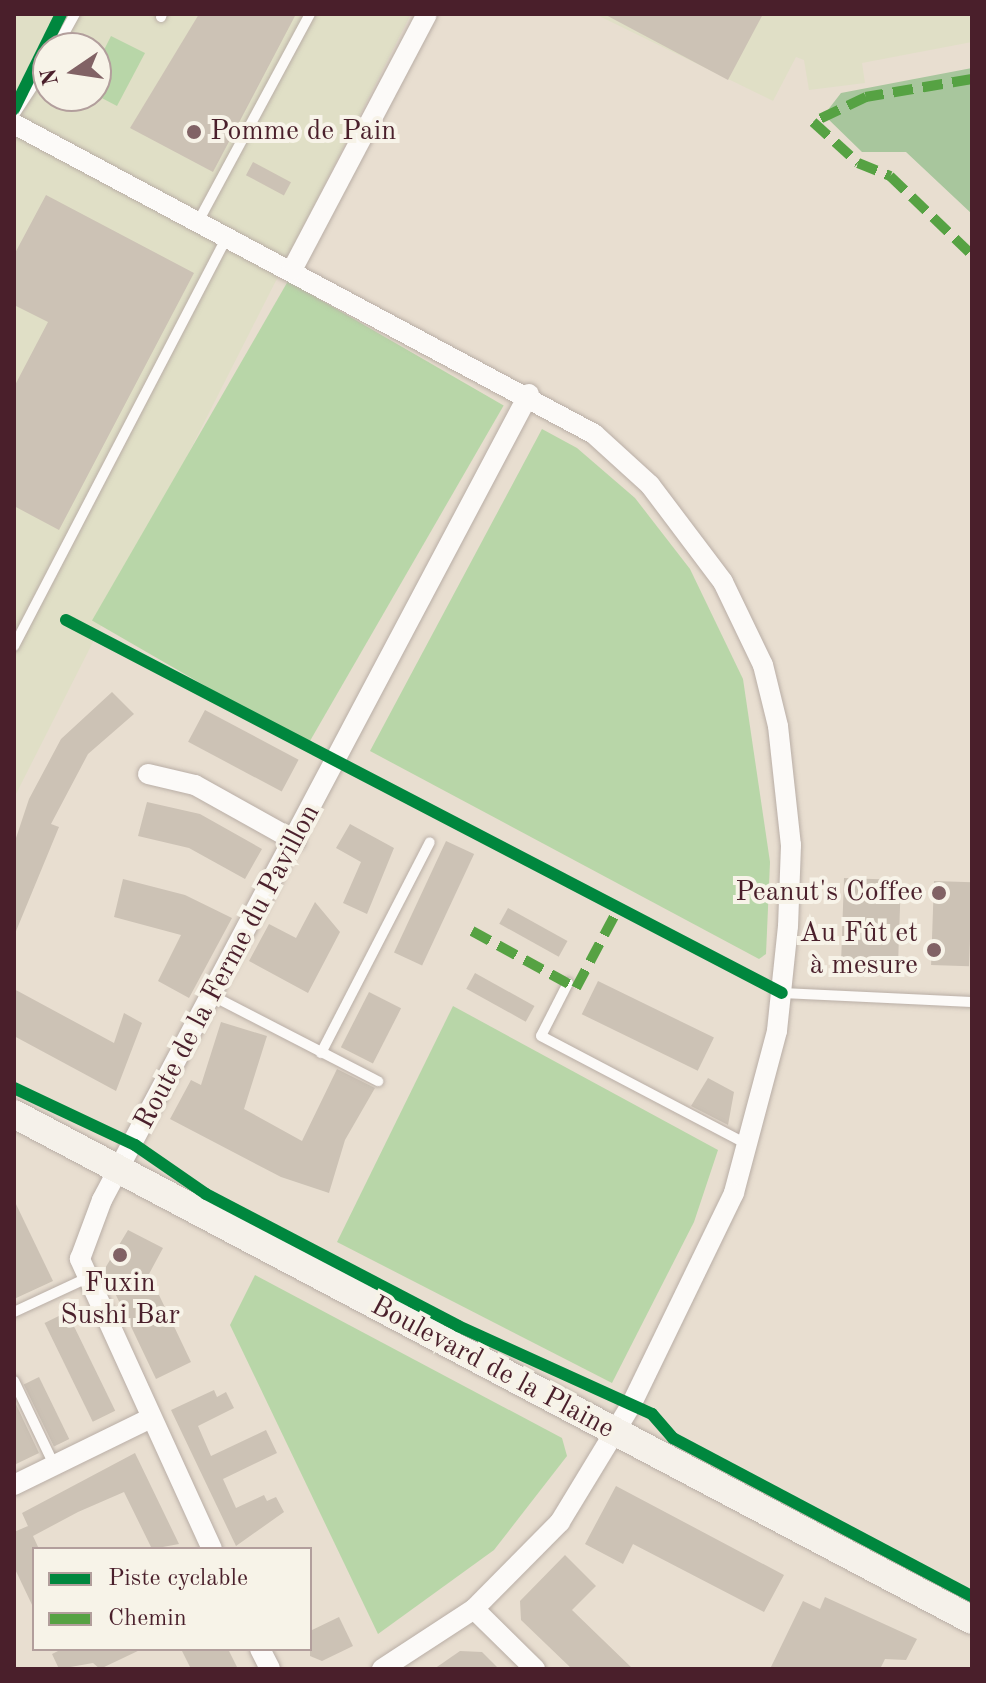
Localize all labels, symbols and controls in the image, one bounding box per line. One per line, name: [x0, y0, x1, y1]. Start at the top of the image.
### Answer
north arrow: [32, 32, 112, 112]
text: N: [38, 66, 63, 88]
place label: Pomme de Pain: [210, 115, 396, 149]
marker: Pomme de Pain: [185, 123, 203, 141]
street label: Route de la Ferme du Pavillon: [128, 799, 328, 1135]
place label: Peanut's Coffee: [735, 876, 923, 910]
marker: Peanut's Coffee: [930, 884, 948, 902]
place label: Au Fût et à mesure: [800, 917, 918, 983]
marker: Au Fût et à mesure: [925, 941, 943, 959]
marker: Fuxin Sushi Bar: [111, 1246, 129, 1264]
place label: Fuxin Sushi Bar: [60, 1267, 180, 1333]
street label: Boulevard de la Plaine: [365, 1290, 619, 1446]
legend: [32, 1547, 312, 1651]
text: Piste cyclable: [108, 1567, 248, 1591]
text: Chemin: [108, 1607, 187, 1631]

